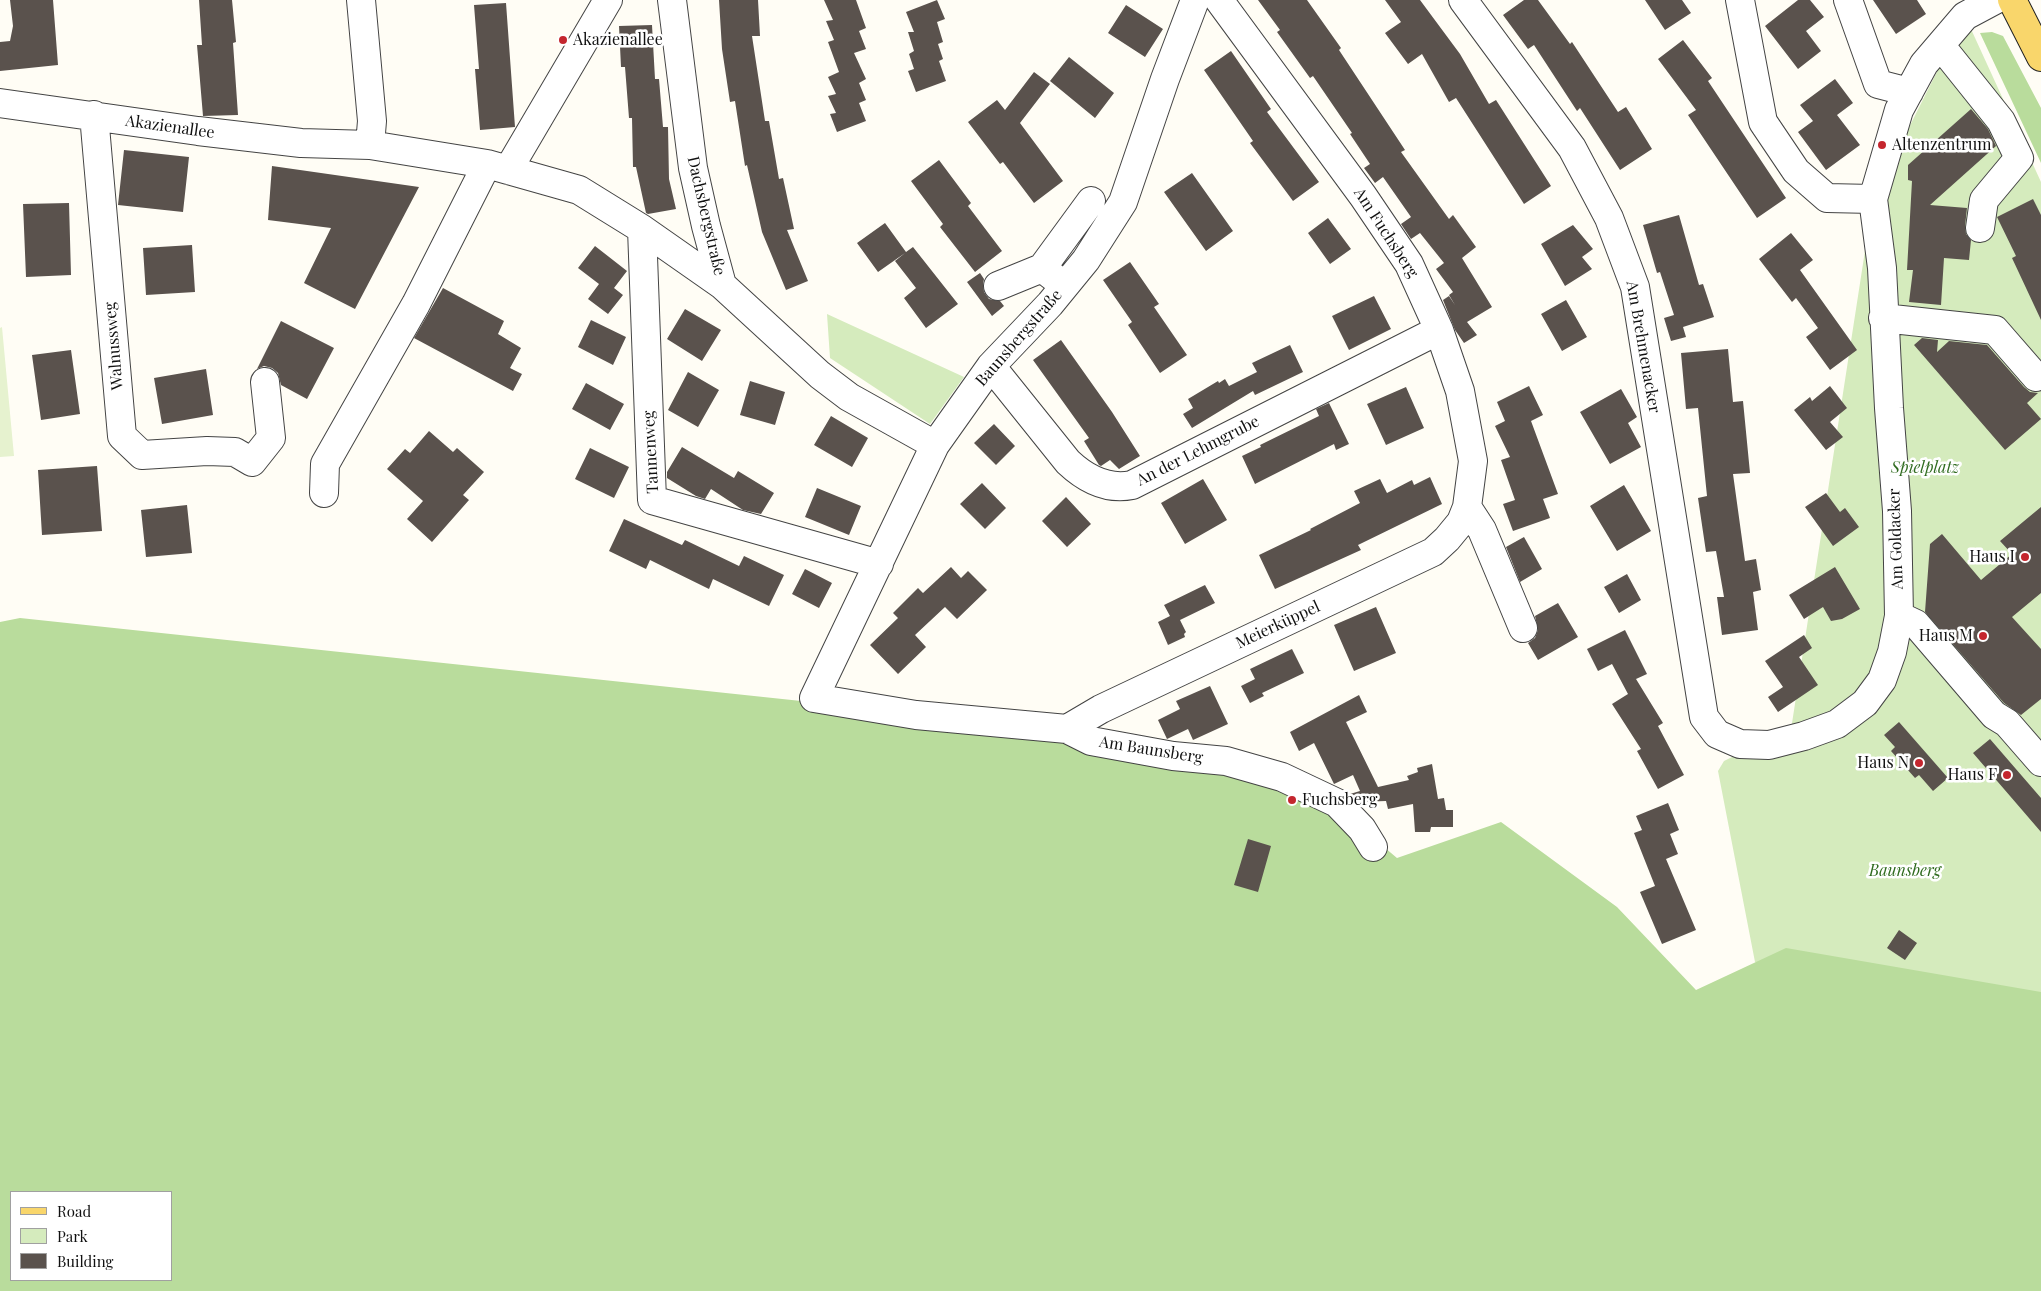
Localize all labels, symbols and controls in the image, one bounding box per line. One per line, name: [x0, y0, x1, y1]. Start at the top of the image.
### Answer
place label: Akazienallee: [573, 30, 663, 50]
marker: Akazienallee: [557, 34, 569, 46]
street label: Akazienallee: [124, 111, 216, 143]
place label: Altenzentrum: [1892, 135, 1992, 155]
marker: Altenzentrum: [1876, 139, 1888, 151]
street label: Dachsbergstraße: [683, 155, 729, 277]
street label: Am Fuchsberg: [1350, 184, 1422, 282]
street label: Am Brehmenacker: [1622, 280, 1664, 414]
street label: Baunsbergstraße: [972, 286, 1066, 390]
street label: Walnussweg: [101, 301, 127, 391]
street label: Tannenweg: [639, 410, 663, 494]
street label: An der Lehmgrube: [1133, 412, 1263, 490]
park label: Spielplatz: [1891, 458, 1959, 478]
street label: Am Goldacker: [1885, 488, 1907, 590]
place label: Haus I: [1969, 547, 2015, 567]
marker: Haus I: [2019, 551, 2031, 563]
street label: Meierküppel: [1233, 597, 1323, 653]
place label: Haus M: [1919, 626, 1973, 646]
marker: Haus M: [1977, 630, 1989, 642]
street label: Am Baunsberg: [1098, 732, 1204, 768]
place label: Haus N: [1857, 753, 1909, 773]
marker: Haus N: [1913, 757, 1925, 769]
place label: Haus F: [1947, 765, 1997, 785]
marker: Haus F: [2001, 769, 2013, 781]
place label: Fuchsberg: [1302, 790, 1377, 810]
marker: Fuchsberg: [1286, 794, 1298, 806]
park label: Baunsberg: [1869, 861, 1941, 881]
legend: [10, 1191, 172, 1281]
text: Road: [57, 1201, 91, 1221]
text: Park: [57, 1226, 88, 1246]
text: Building: [57, 1251, 113, 1271]

